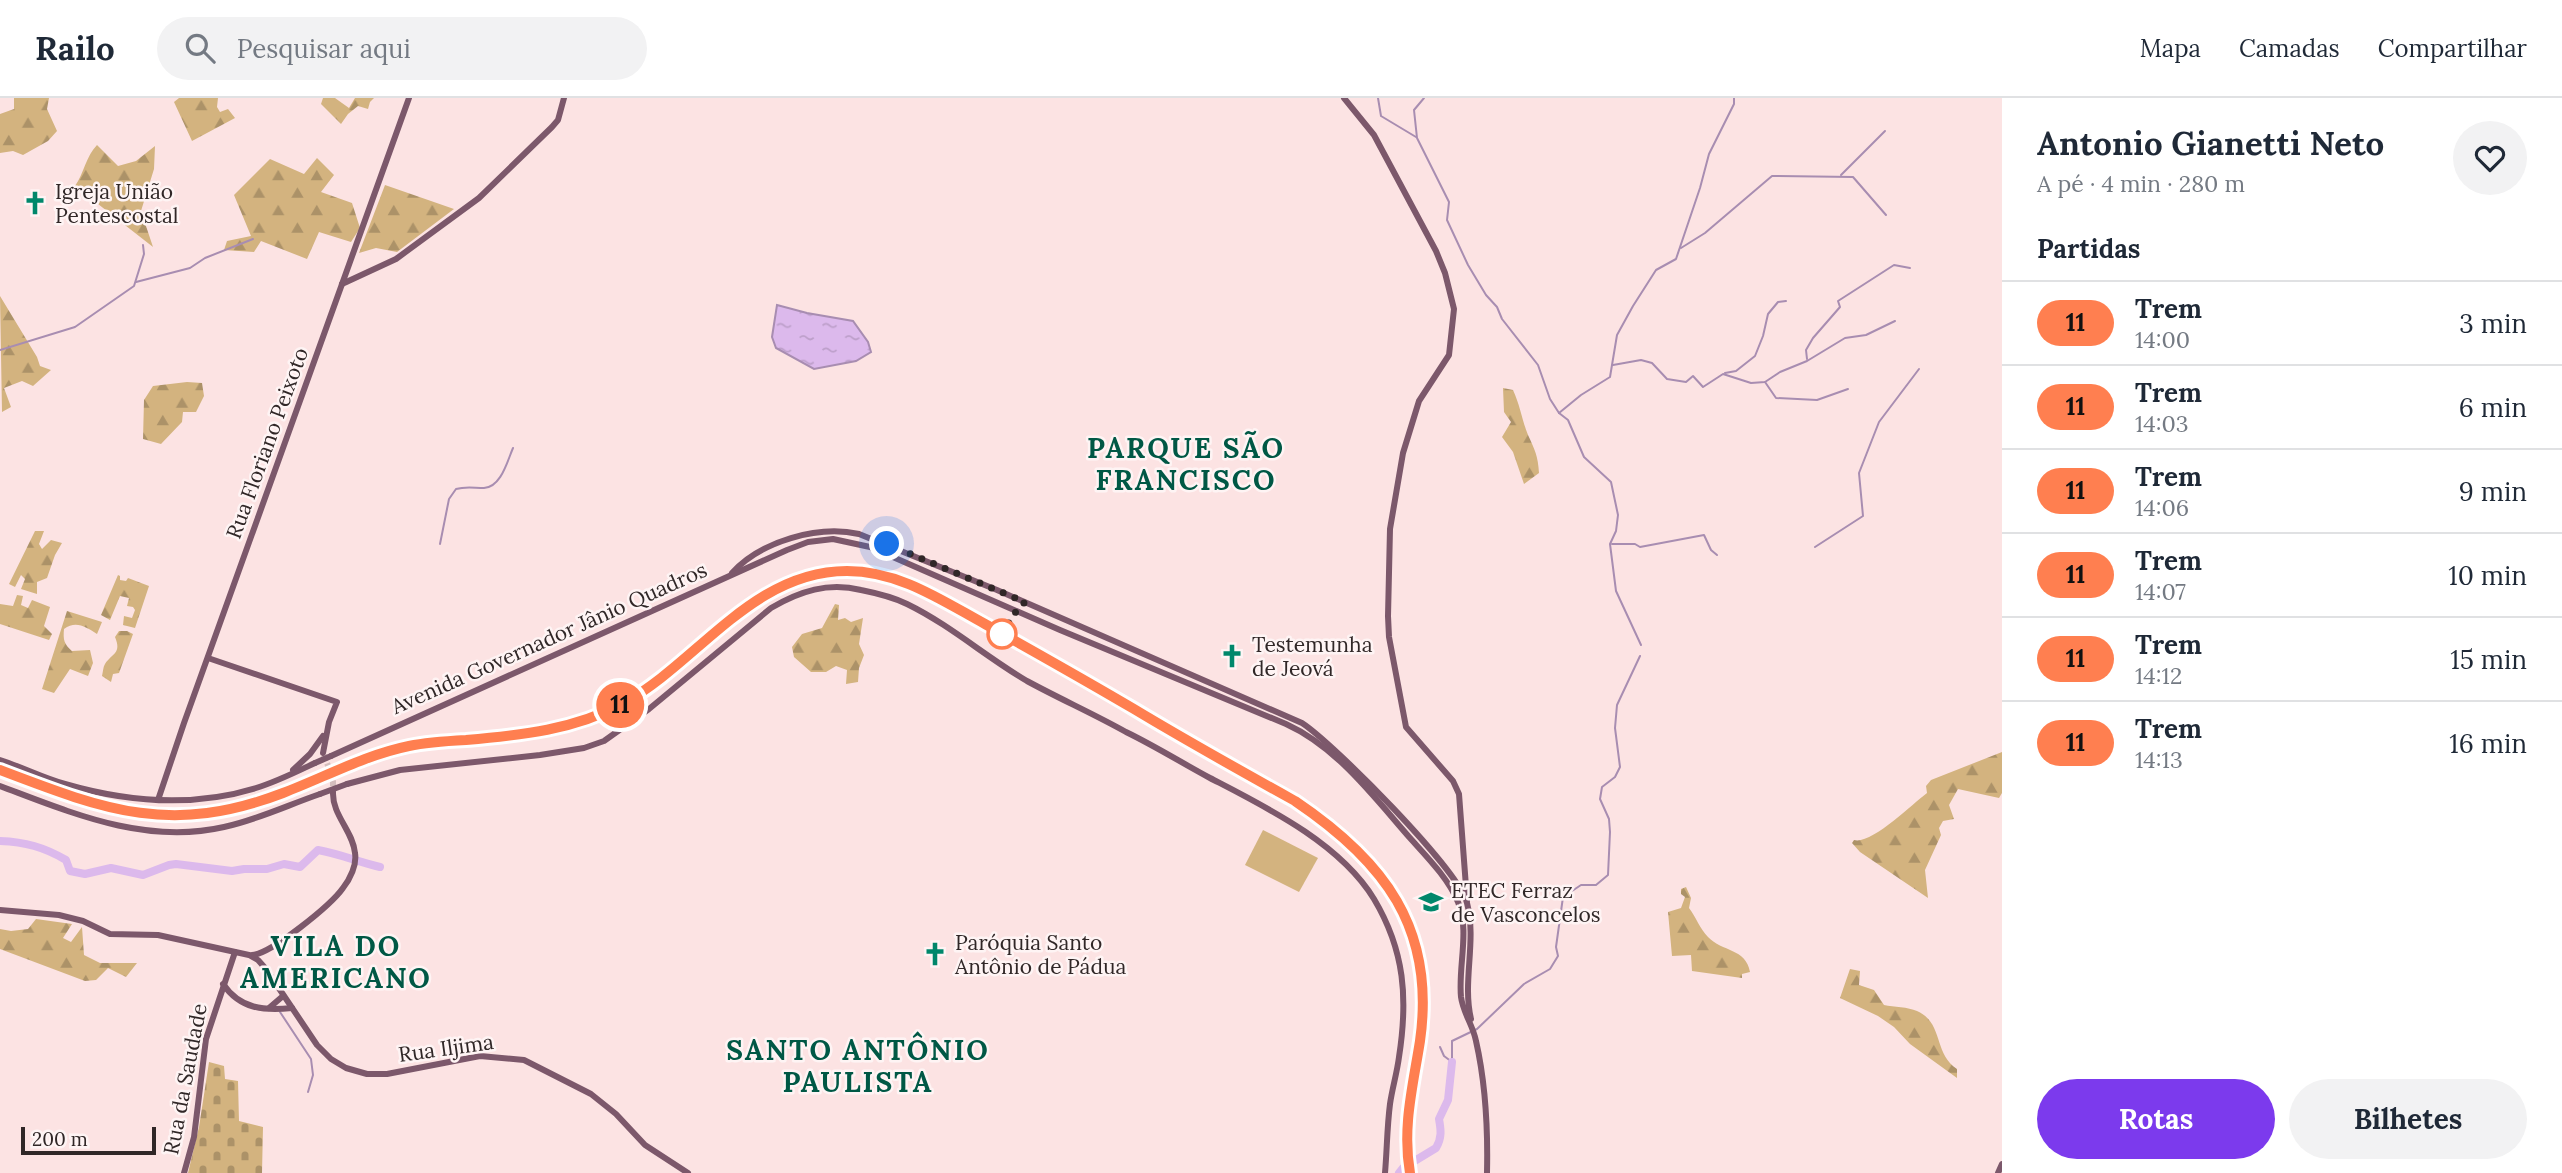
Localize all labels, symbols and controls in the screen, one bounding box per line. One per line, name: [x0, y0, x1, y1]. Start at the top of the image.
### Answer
search box: [157, 17, 647, 80]
text: Railo: [35, 27, 115, 69]
icon: search: [181, 29, 219, 67]
text: Pesquisar aqui: [237, 32, 411, 65]
text: Mapa: [2140, 33, 2201, 64]
text: Camadas: [2239, 33, 2340, 64]
text: Compartilhar: [2378, 33, 2527, 64]
button: heart: [2453, 121, 2527, 195]
text: Antonio Gianetti Neto: [2037, 122, 2384, 164]
text: A pé · 4 min · 280 m: [2037, 169, 2245, 198]
place label: Igreja União Pentescostal: [55, 178, 178, 229]
church icon: Igreja União Pentescostal: [21, 189, 49, 217]
text: Partidas: [2037, 232, 2140, 265]
text: Trem: [2135, 292, 2202, 325]
text: 11: [2066, 307, 2085, 338]
text: 3 min: [2459, 307, 2527, 340]
text: 14:00: [2135, 325, 2190, 354]
street label: Rua Floriano Peixoto: [220, 344, 314, 542]
text: Trem: [2135, 376, 2202, 409]
text: 11: [2066, 391, 2085, 422]
text: 6 min: [2459, 391, 2527, 424]
text: 14:03: [2135, 409, 2189, 438]
district label: PARQUE SÃO FRANCISCO: [1087, 430, 1285, 498]
text: Trem: [2135, 460, 2202, 493]
text: 11: [2066, 475, 2085, 506]
text: 9 min: [2459, 475, 2527, 508]
text: 14:06: [2135, 493, 2189, 522]
your location: [869, 526, 904, 561]
text: Trem: [2135, 544, 2202, 577]
street label: Avenida Governador Jânio Quadros: [386, 556, 711, 720]
text: 11: [2066, 559, 2085, 590]
text: 10 min: [2448, 559, 2527, 592]
text: 14:07: [2135, 577, 2186, 606]
unlabelled marker: [987, 619, 1017, 649]
text: Trem: [2135, 628, 2202, 661]
place label: Testemunha de Jeová: [1252, 631, 1373, 682]
church icon: Testemunha de Jeová: [1218, 642, 1246, 670]
text: 11: [2066, 643, 2085, 674]
text: 15 min: [2450, 643, 2527, 676]
text: 14:12: [2135, 661, 2182, 690]
line badge: 11: [588, 682, 652, 728]
text: 11: [610, 689, 630, 720]
text: Trem: [2135, 712, 2202, 745]
text: 11: [2066, 727, 2085, 758]
text: 16 min: [2449, 727, 2527, 760]
text: 14:13: [2135, 745, 2183, 774]
place label: ETEC Ferraz de Vasconcelos: [1451, 877, 1601, 928]
school or university icon: ETEC Ferraz de Vasconcelos: [1417, 888, 1445, 916]
district label: VILA DO AMERICANO: [240, 928, 432, 996]
place label: Paróquia Santo Antônio de Pádua: [954, 929, 1127, 980]
church icon: Paróquia Santo Antônio de Pádua: [921, 940, 949, 968]
street label: Rua da Saudade: [157, 1001, 213, 1157]
street label: Rua Iljima: [397, 1028, 495, 1068]
district label: SANTO ANTÔNIO PAULISTA: [726, 1031, 990, 1100]
button: Rotas: [2037, 1079, 2275, 1159]
button: Bilhetes: [2289, 1079, 2527, 1159]
scale bar: [21, 1124, 156, 1156]
text: 200 m: [32, 1127, 88, 1151]

